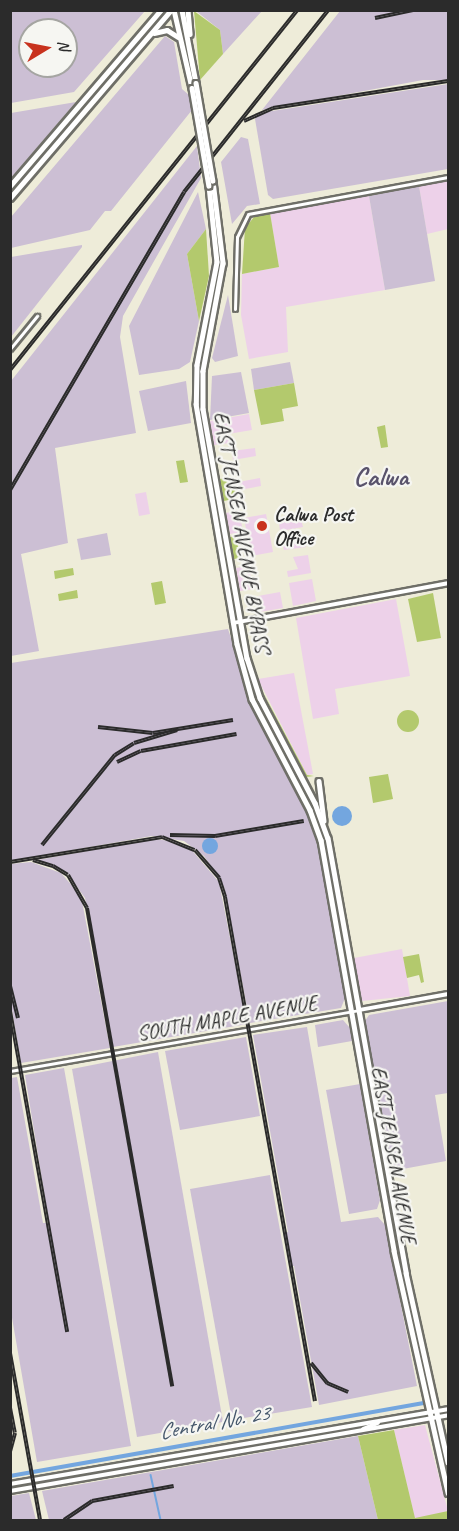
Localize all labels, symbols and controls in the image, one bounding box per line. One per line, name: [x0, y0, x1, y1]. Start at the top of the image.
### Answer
north arrow: [18, 18, 78, 78]
text: N: [53, 39, 74, 52]
street label: EAST JENSEN AVENUE BYPASS: [209, 411, 275, 653]
district label: Calwa: [354, 461, 408, 493]
place label: Calwa Post Office: [274, 501, 353, 551]
marker: Calwa Post Office: [255, 519, 269, 533]
street label: SOUTH MAPLE AVENUE: [135, 990, 319, 1046]
street label: EAST JENSEN AVENUE: [366, 1065, 422, 1245]
water label: Central No. 23: [157, 1400, 271, 1446]

